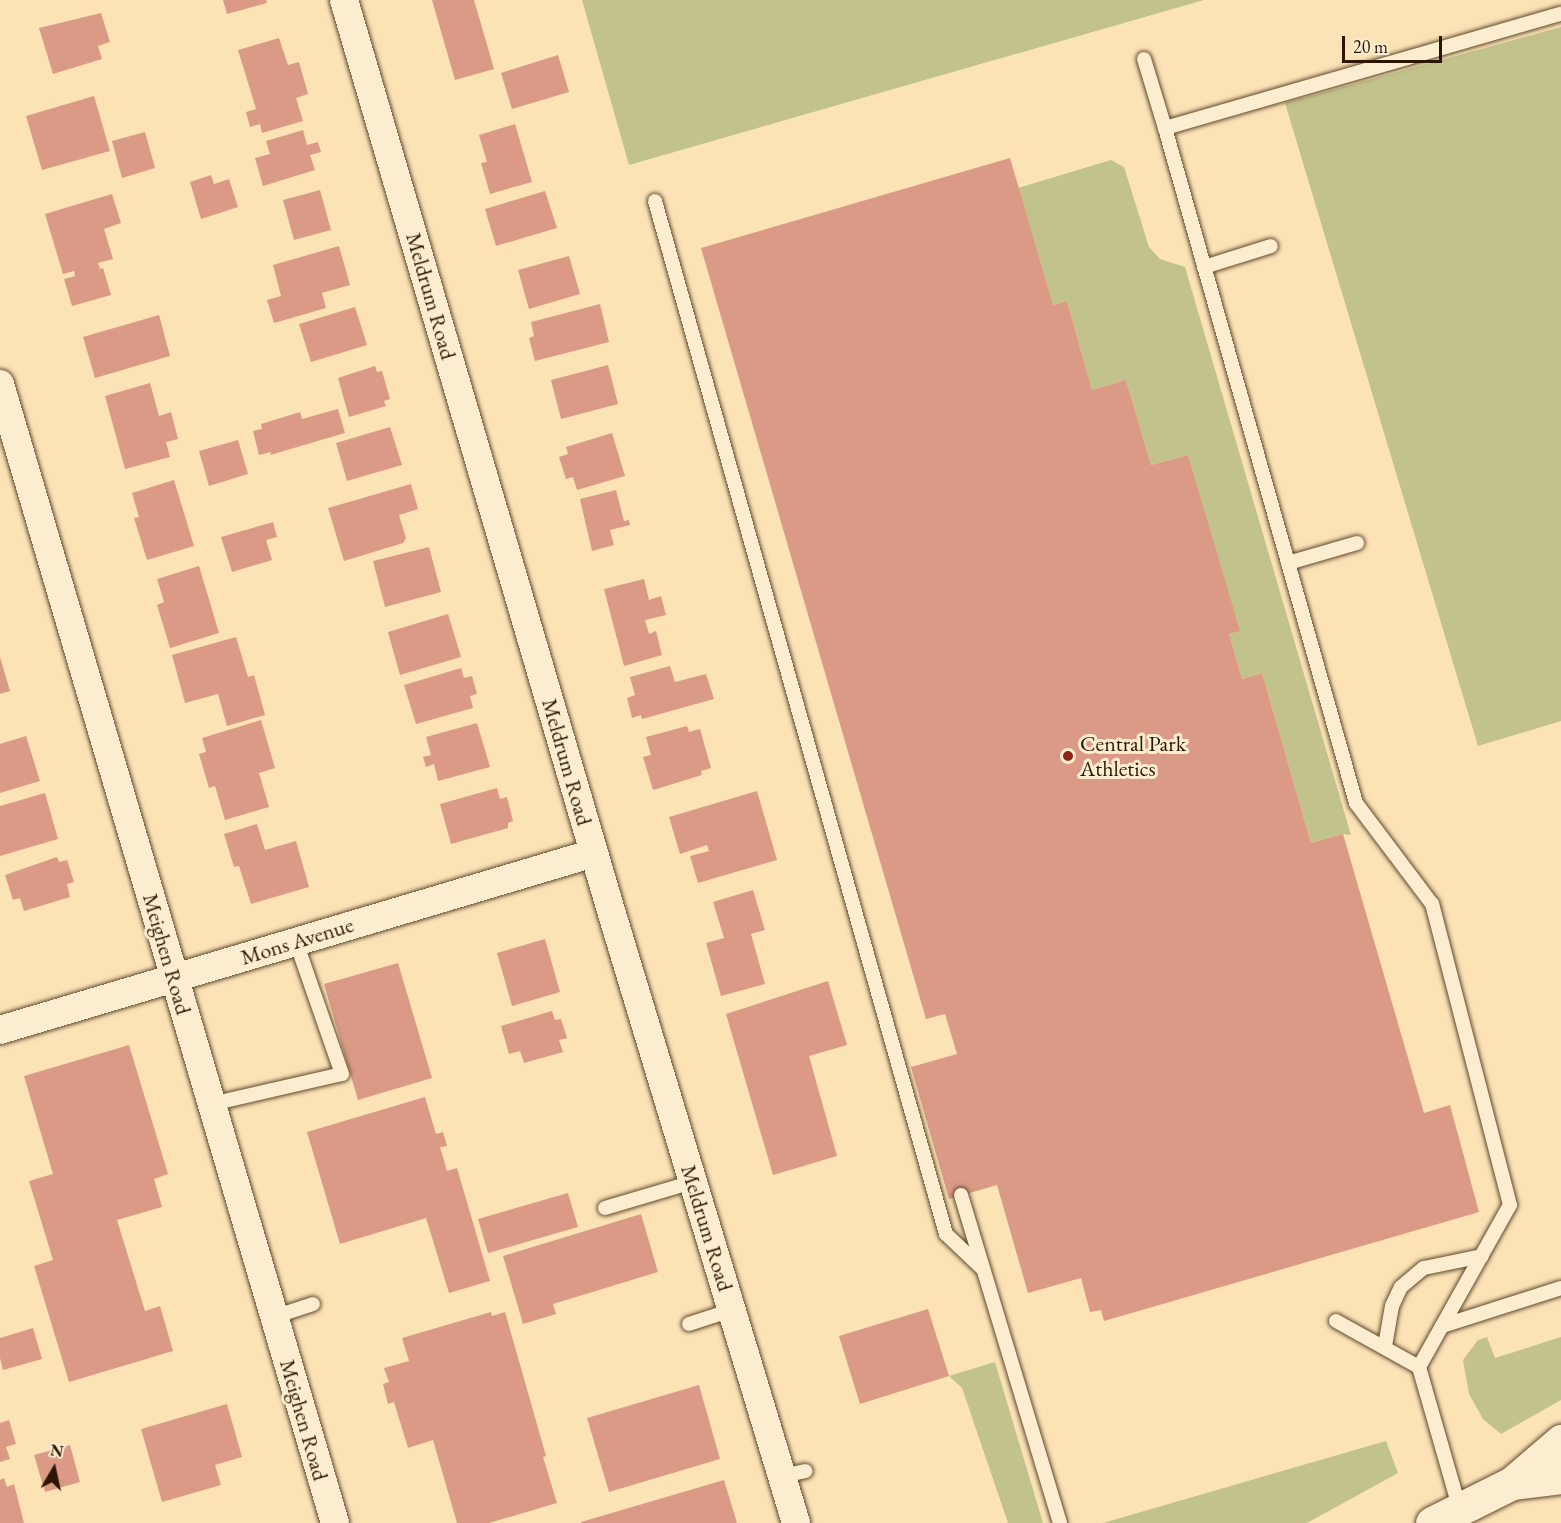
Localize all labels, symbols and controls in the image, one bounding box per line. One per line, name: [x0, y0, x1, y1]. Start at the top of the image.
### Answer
scale bar: [1345, 24, 1446, 62]
text: 20 m: [1353, 35, 1388, 58]
street label: Meldrum Road: [400, 229, 462, 363]
street label: Meldrum Road: [536, 695, 598, 829]
place label: Central Park Athletics: [1080, 730, 1186, 782]
marker: Central Park Athletics: [1061, 749, 1075, 763]
street label: Meighen Road: [137, 890, 197, 1018]
street label: Mons Avenue: [237, 911, 357, 971]
street label: Meldrum Road: [675, 1162, 739, 1294]
street label: Meighen Road: [274, 1356, 334, 1484]
north arrow: [24, 1439, 84, 1499]
text: N: [49, 1439, 65, 1462]

